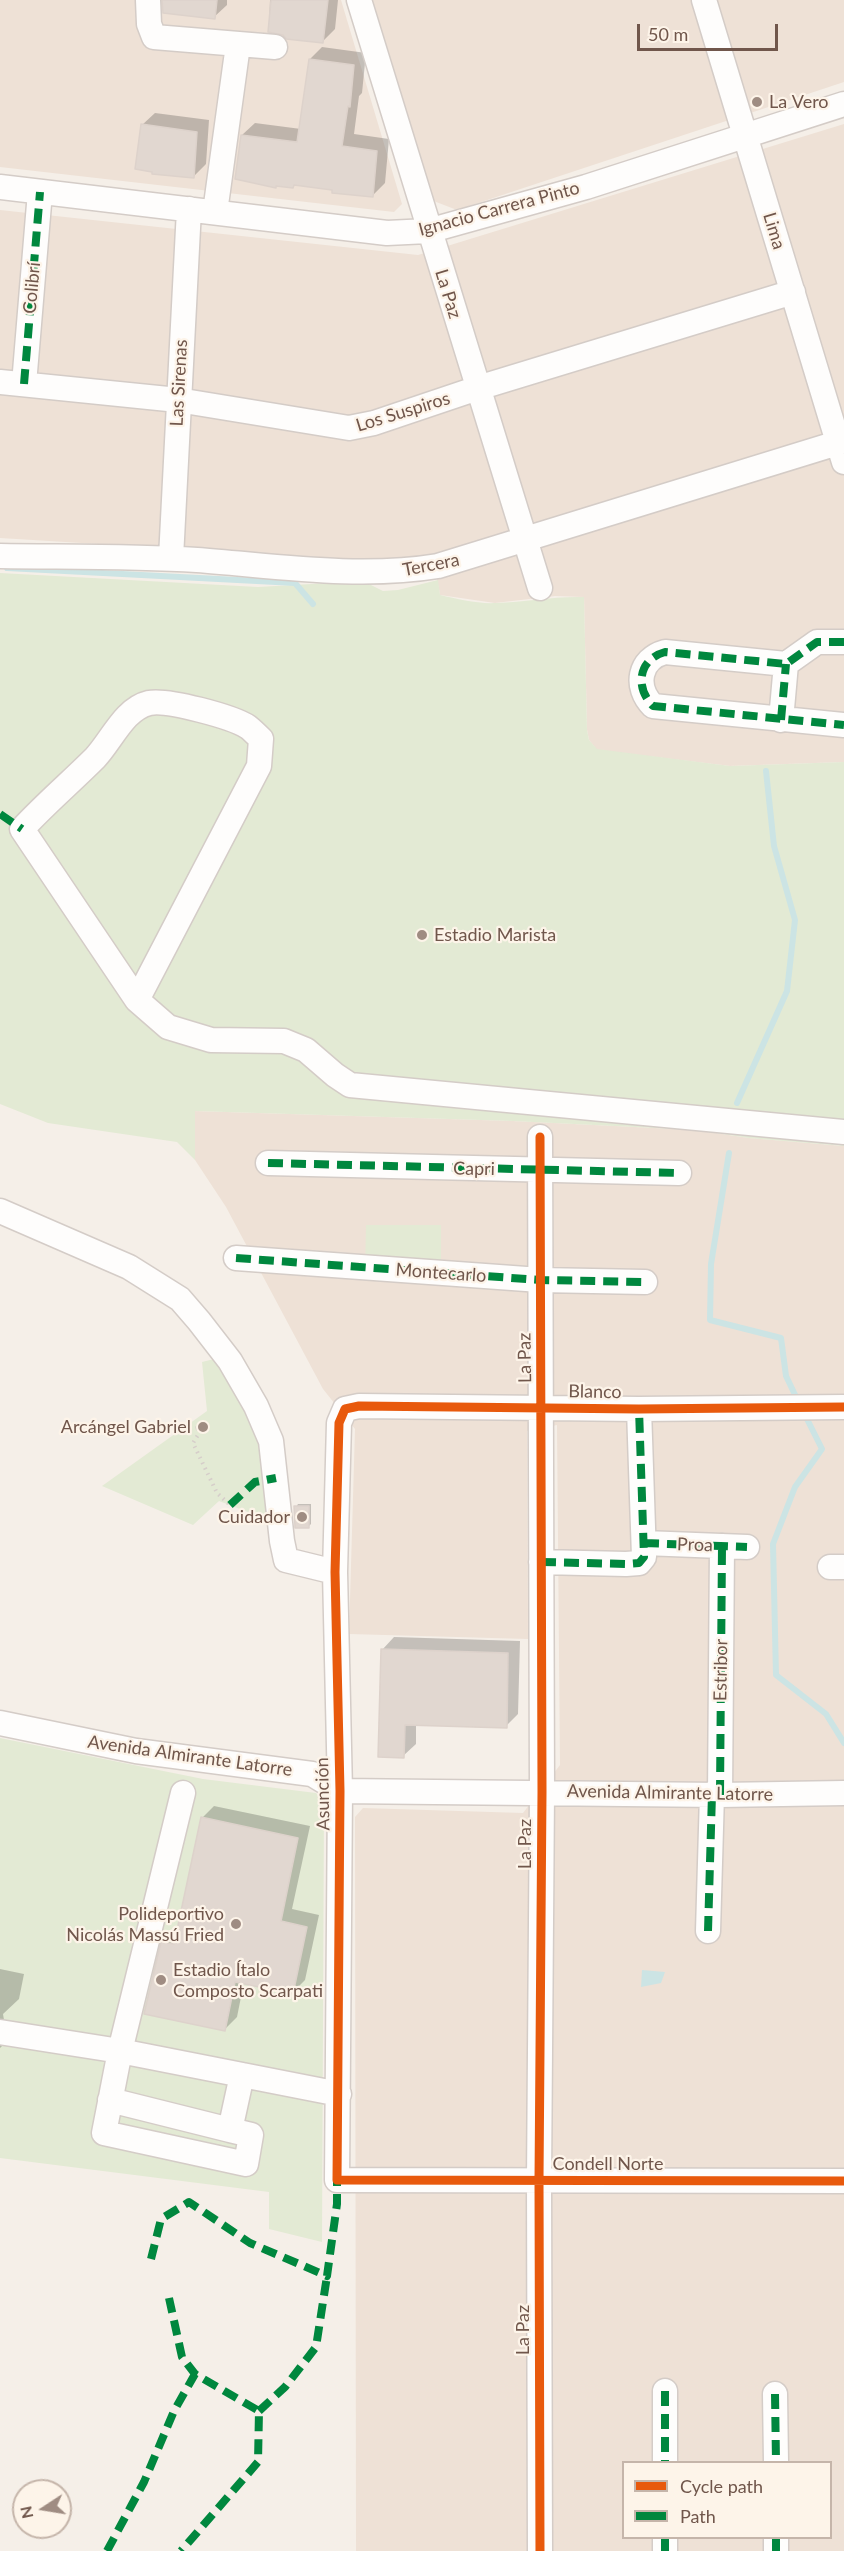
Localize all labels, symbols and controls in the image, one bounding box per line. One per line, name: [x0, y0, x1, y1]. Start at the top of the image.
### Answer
scale bar: [640, 12, 781, 50]
text: 50 m: [648, 23, 688, 45]
place label: La Vero: [769, 91, 829, 113]
marker: La Vero: [750, 95, 764, 109]
street label: Ignacio Carrera Pinto: [416, 177, 582, 241]
street label: Lima: [758, 210, 790, 252]
street label: Colibrí: [19, 261, 45, 315]
street label: La Paz: [430, 267, 466, 321]
street label: Las Sirenas: [166, 339, 192, 427]
street label: Los Suspiros: [353, 387, 453, 437]
street label: Tercera: [401, 549, 461, 581]
place label: Estadio Marista: [434, 924, 556, 946]
marker: Estadio Marista: [415, 928, 429, 942]
street label: Capri: [453, 1158, 495, 1180]
street label: Montecarlo: [395, 1259, 487, 1287]
street label: La Paz: [514, 1333, 536, 1383]
street label: Blanco: [568, 1381, 622, 1403]
place label: Arcángel Gabriel: [61, 1416, 191, 1438]
marker: Arcángel Gabriel: [196, 1420, 210, 1434]
place label: Cuidador: [218, 1506, 290, 1528]
marker: Cuidador: [295, 1510, 309, 1524]
street label: Proa: [677, 1534, 713, 1556]
street label: Estribor: [710, 1639, 732, 1701]
street label: Avenida Almirante Latorre: [86, 1731, 294, 1781]
street label: Asunción: [312, 1757, 334, 1831]
street label: Avenida Almirante Latorre: [567, 1780, 773, 1806]
street label: La Paz: [514, 1819, 536, 1869]
place label: Polideportivo Nicolás Massú Fried: [66, 1903, 224, 1946]
marker: Polideportivo Nicolás Massú Fried: [229, 1917, 243, 1931]
place label: Estadio Ítalo Composto Scarpati: [173, 1959, 323, 2002]
marker: Estadio Ítalo Composto Scarpati: [154, 1973, 168, 1987]
street label: Condell Norte: [553, 2153, 663, 2175]
street label: La Paz: [512, 2305, 534, 2355]
legend: [622, 2461, 832, 2539]
text: Cycle path: [680, 2475, 763, 2497]
north arrow: [12, 2479, 72, 2539]
text: N: [15, 2504, 36, 2520]
text: Path: [680, 2505, 716, 2527]

